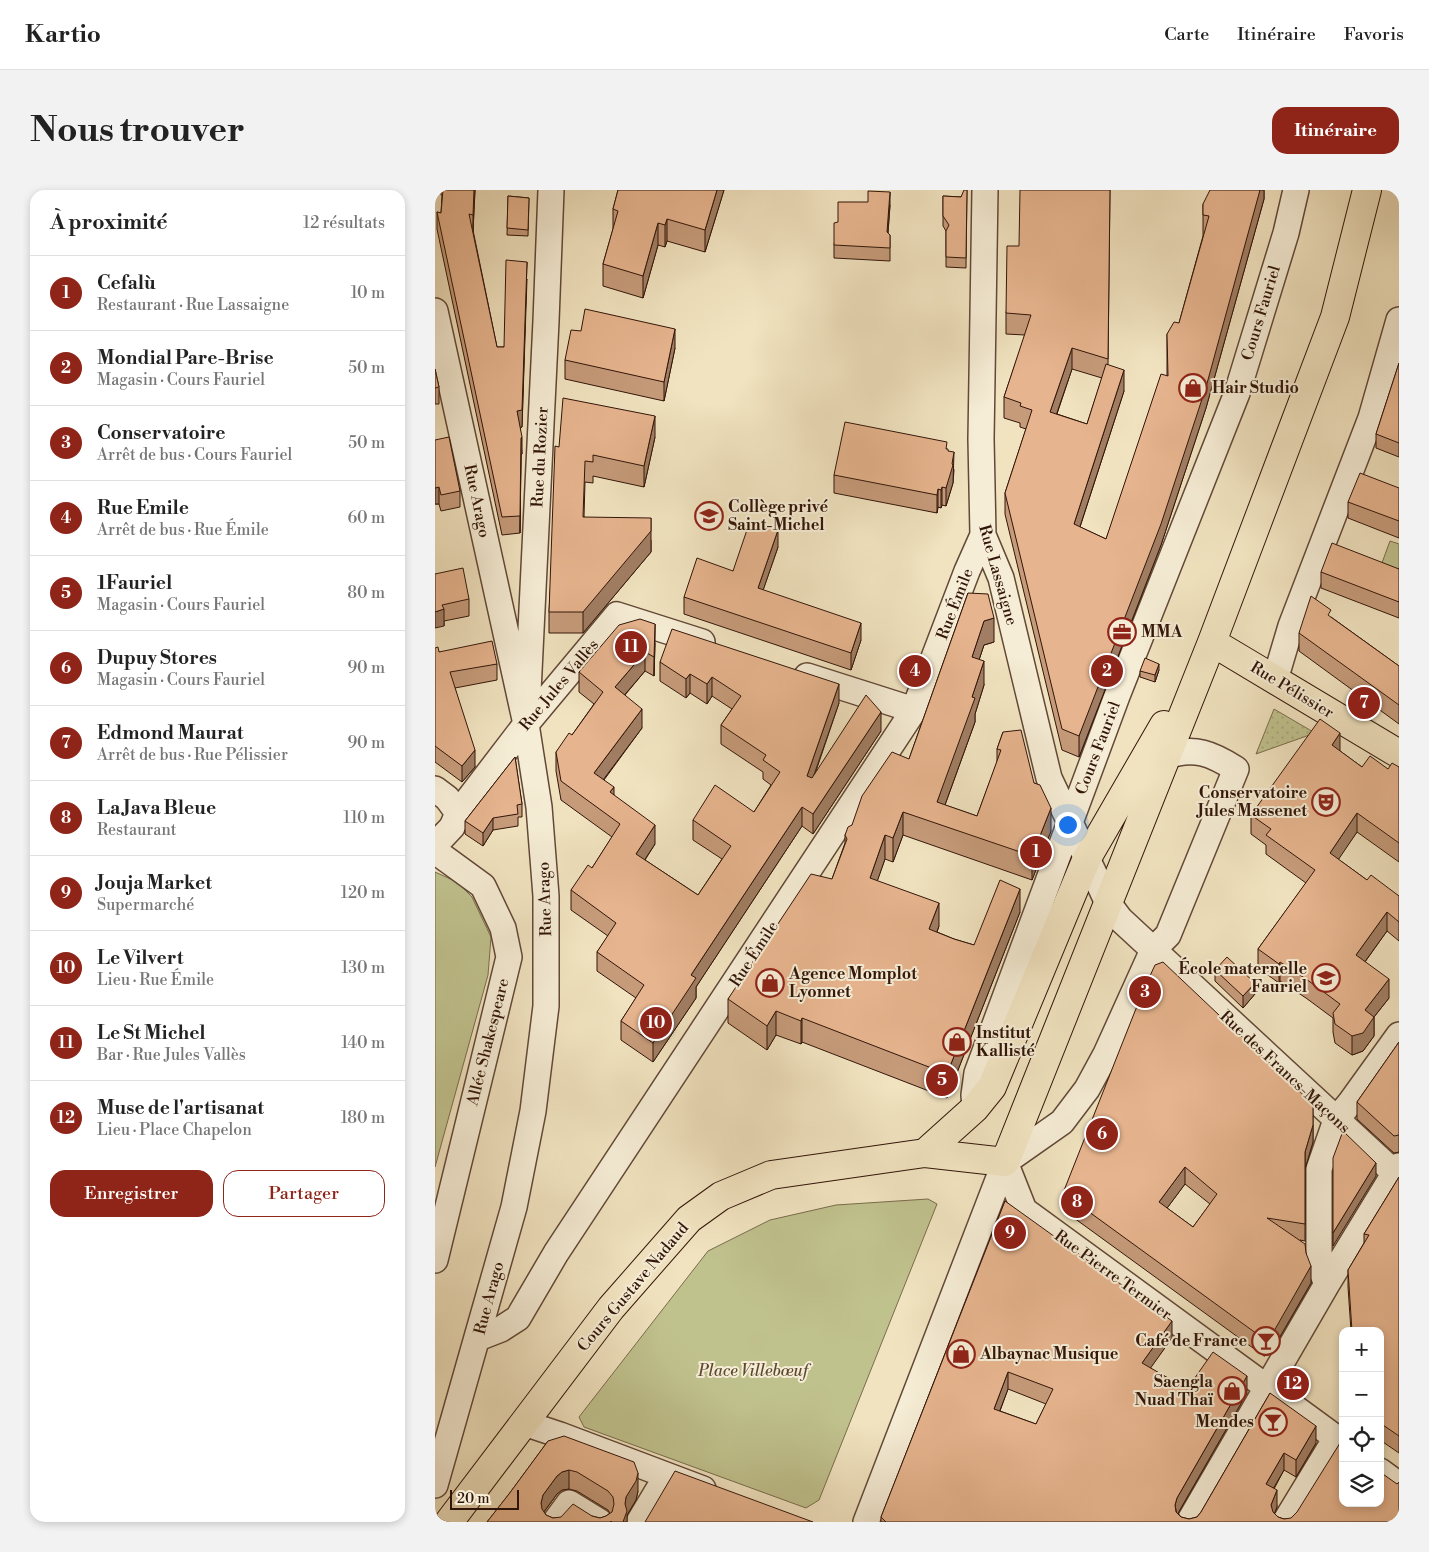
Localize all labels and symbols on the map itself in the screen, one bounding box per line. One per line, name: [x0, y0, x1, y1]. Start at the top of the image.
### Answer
street label: Cours Fauriel: [1237, 263, 1285, 363]
shop icon: Hair Studio: [1178, 373, 1208, 403]
place label: Hair Studio: [1212, 378, 1299, 398]
street label: Rue du Rozier: [527, 406, 553, 508]
street label: Rue Arago: [459, 462, 495, 540]
place label: Collège privé Saint-Michel: [728, 497, 828, 535]
school or university icon: Collège privé Saint-Michel: [694, 501, 724, 531]
street label: Rue Lassaigne: [974, 522, 1022, 628]
street label: Rue Émile: [930, 565, 978, 642]
office icon: MMA: [1107, 617, 1137, 647]
place label: MMA: [1141, 622, 1183, 642]
pin: 11: [615, 628, 647, 666]
street label: Rue Jules Vallès: [515, 635, 603, 735]
pin: 4: [899, 652, 931, 690]
pin: 2: [1091, 652, 1123, 690]
street label: Rue Pélissier: [1247, 657, 1337, 723]
pin: 7: [1348, 684, 1380, 722]
street label: Cours Fauriel: [1071, 698, 1125, 798]
place label: Conservatoire Jules Massenet: [1196, 783, 1307, 821]
theatre icon: Conservatoire Jules Massenet: [1311, 787, 1341, 817]
your location: [1055, 812, 1081, 838]
pin: 1: [1020, 833, 1052, 871]
street label: Rue Arago: [534, 861, 556, 937]
street label: Rue Émile: [724, 916, 783, 991]
place label: École maternelle Fauriel: [1179, 957, 1308, 997]
school or university icon: École maternelle Fauriel: [1311, 963, 1341, 993]
place label: Agence Momplot Lyonnet: [788, 964, 917, 1002]
shop icon: Agence Momplot Lyonnet: [755, 968, 785, 998]
pin: 3: [1129, 973, 1161, 1011]
street label: Allée Shakespeare: [462, 976, 513, 1109]
pin: 10: [640, 1004, 672, 1042]
street label: Rue des Francs-Maçons: [1216, 1006, 1354, 1138]
place label: Institut Kallisté: [976, 1023, 1035, 1061]
shop icon: Institut Kallisté: [942, 1027, 972, 1057]
pin: 5: [926, 1061, 958, 1099]
pin: 6: [1086, 1115, 1118, 1153]
pin: 8: [1061, 1183, 1093, 1221]
pin: 9: [994, 1214, 1026, 1252]
street label: Cours Gustave Nadaud: [573, 1218, 693, 1356]
street label: Rue Pierre Termier: [1050, 1226, 1176, 1324]
street label: Rue Arago: [470, 1259, 508, 1337]
bar icon: Café de France: [1251, 1326, 1281, 1356]
place label: Café de France: [1135, 1331, 1247, 1351]
shop icon: Albaynac Musique: [946, 1339, 976, 1369]
place label: Albaynac Musique: [979, 1344, 1119, 1364]
park label: Place Villebœuf: [697, 1361, 812, 1381]
pin: 12: [1277, 1365, 1309, 1403]
place label: Saengla Nuad Thaï: [1134, 1372, 1214, 1410]
shop icon: Saengla Nuad Thaï: [1217, 1376, 1247, 1406]
bar icon: Mendes: [1258, 1407, 1288, 1437]
place label: Mendes: [1195, 1412, 1254, 1432]
scale bar: [450, 1487, 519, 1510]

